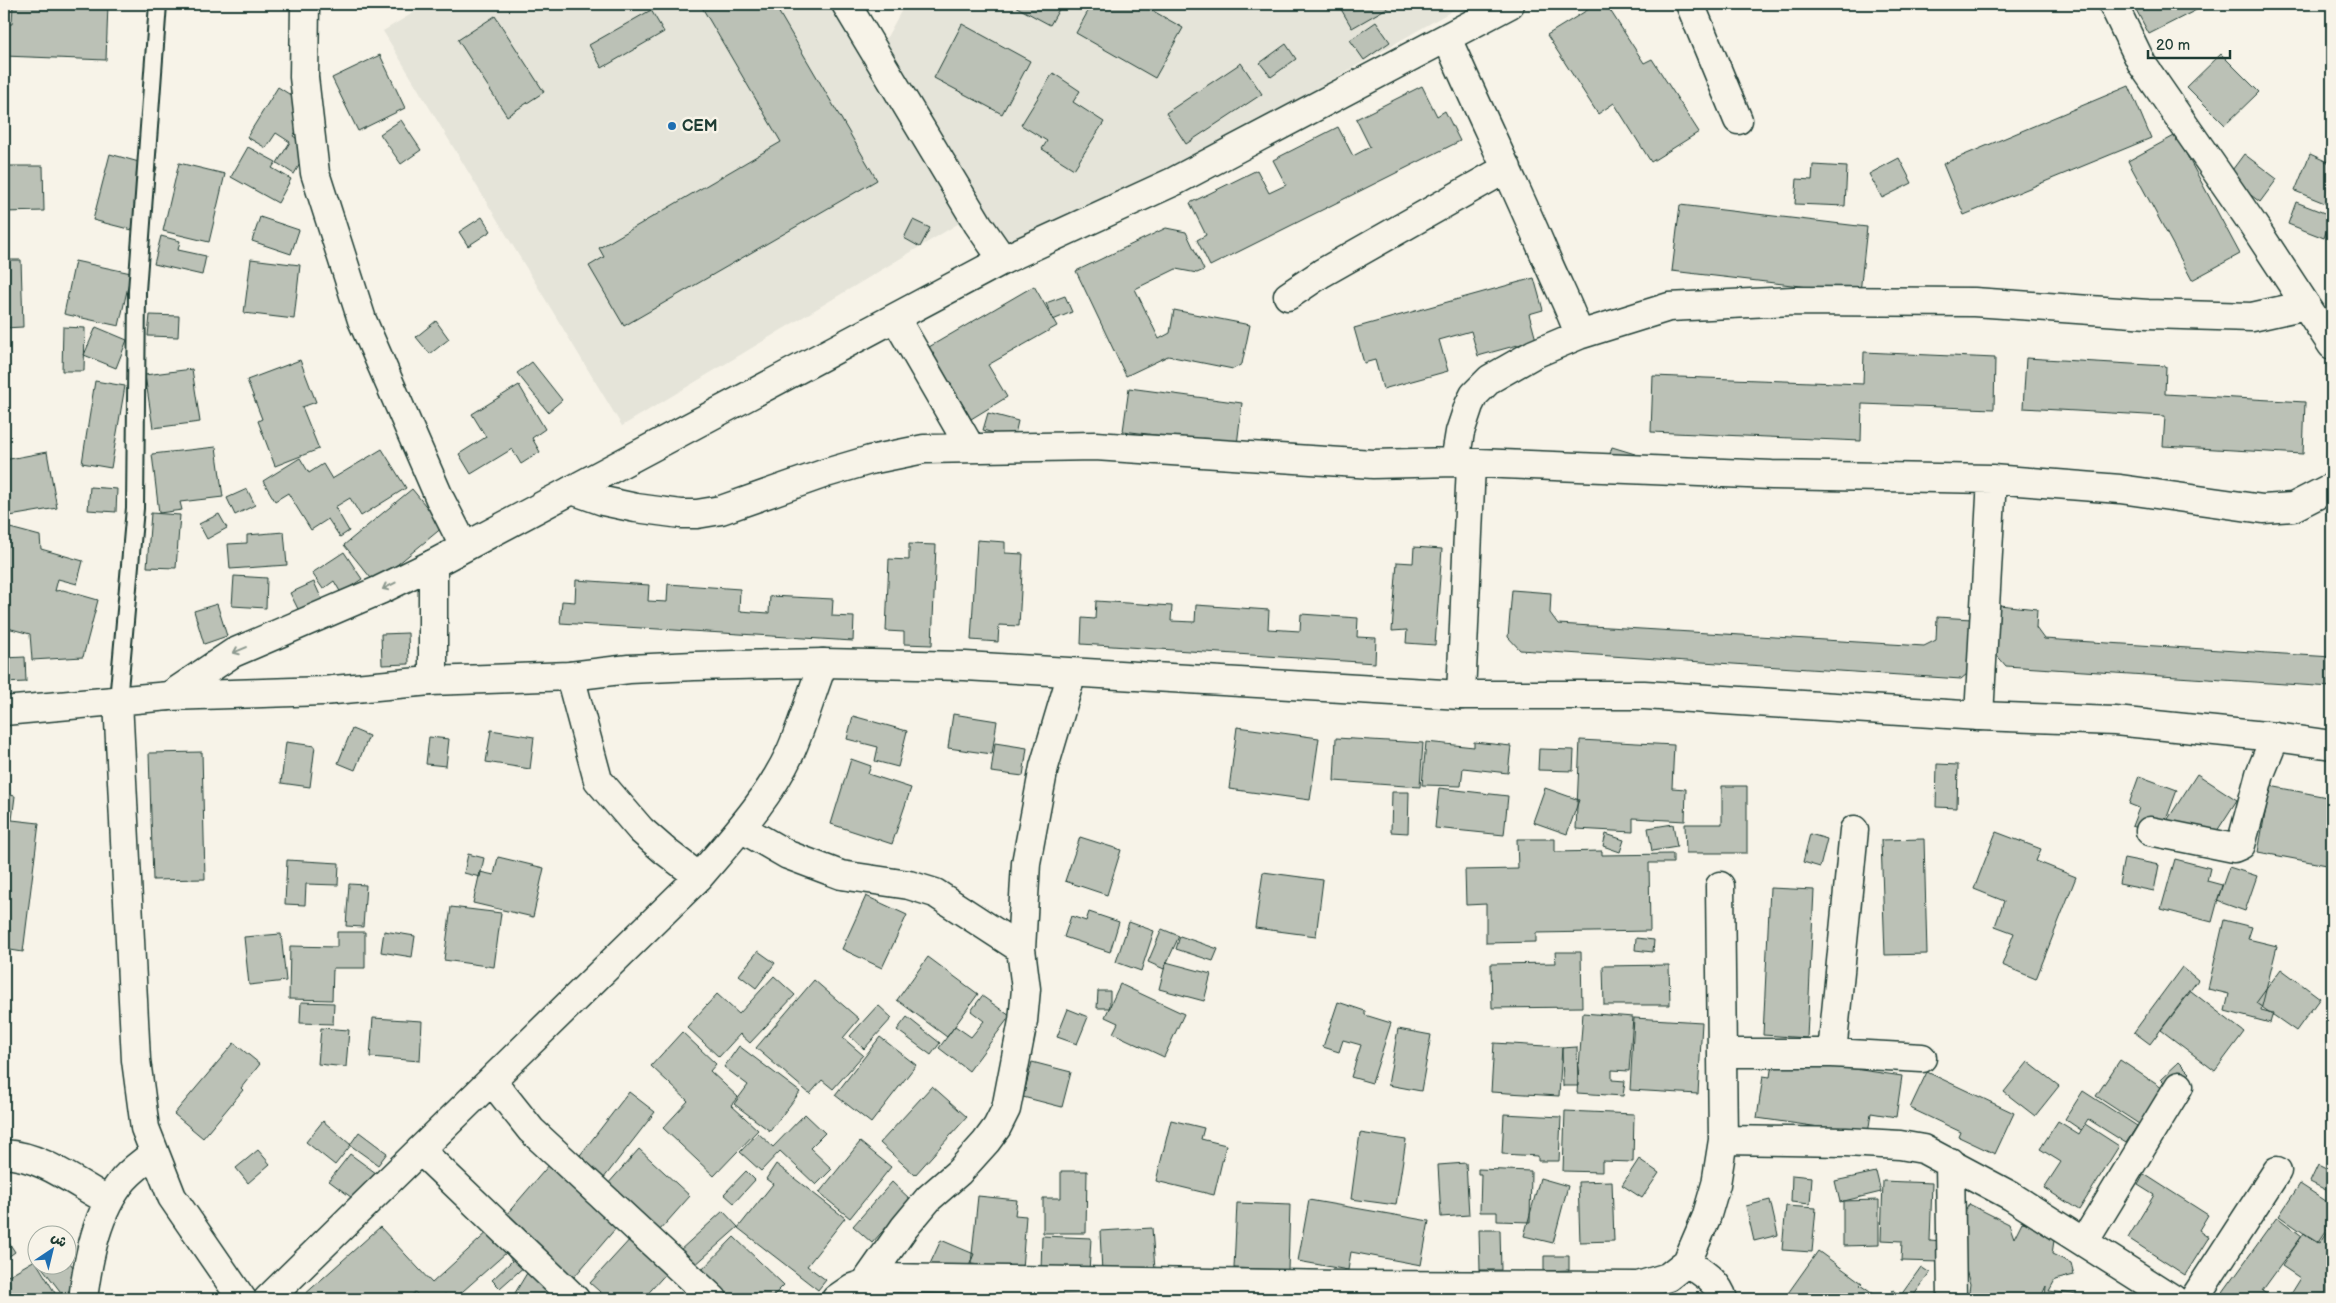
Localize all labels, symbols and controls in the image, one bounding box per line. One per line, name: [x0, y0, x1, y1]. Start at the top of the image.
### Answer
scale bar: [2148, 28, 2231, 60]
text: 20 m: [2156, 36, 2190, 55]
place label: CEM: [682, 117, 718, 136]
marker: CEM: [666, 120, 678, 132]
one-way arrow: [382, 581, 397, 591]
one-way arrow: [233, 646, 248, 656]
north arrow: [28, 1226, 78, 1276]
text: ش: [48, 1228, 70, 1251]

